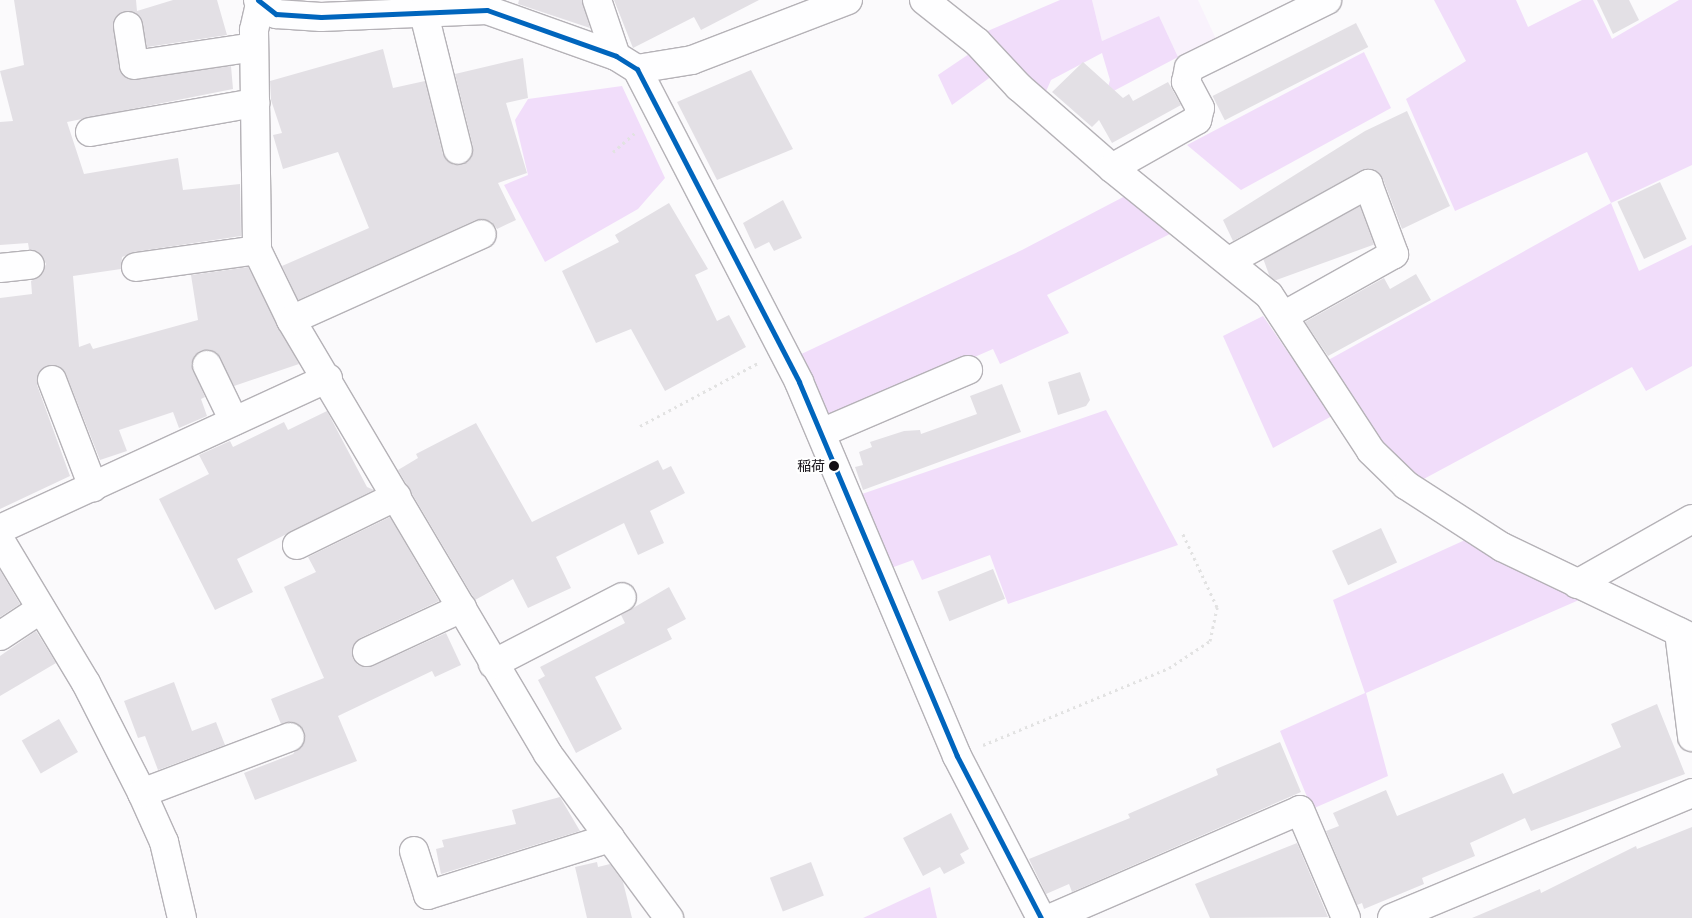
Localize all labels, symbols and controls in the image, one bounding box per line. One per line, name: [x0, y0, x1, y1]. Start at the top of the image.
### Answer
place label: 稲荷: [797, 458, 825, 474]
marker: 稲荷: [829, 461, 839, 471]

